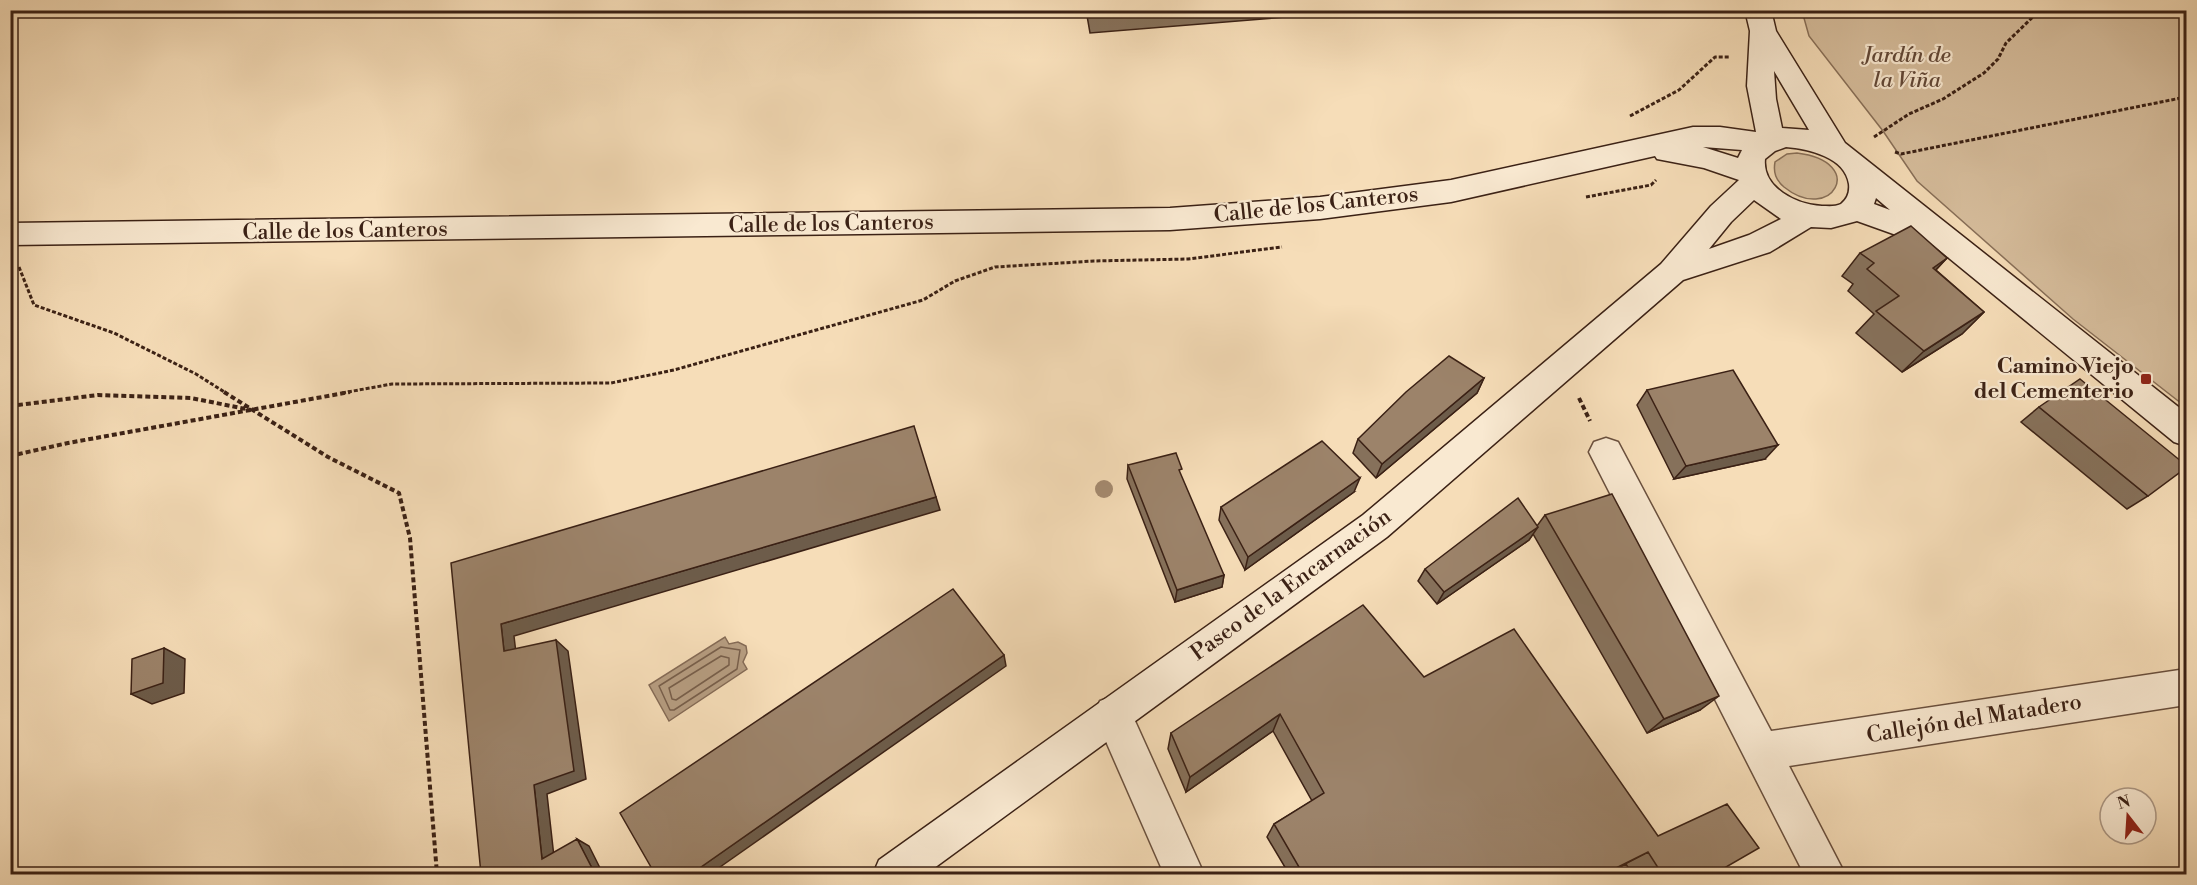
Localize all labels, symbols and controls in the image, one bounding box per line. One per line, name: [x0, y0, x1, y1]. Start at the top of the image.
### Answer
park label: Jardín de la Viña: [1860, 42, 1951, 94]
street label: Calle de los Canteros: [1212, 181, 1420, 229]
street label: Calle de los Canteros: [728, 209, 934, 239]
street label: Calle de los Canteros: [242, 216, 448, 246]
place label: Camino Viejo del Cementerio: [1974, 353, 2134, 405]
marker: Camino Viejo del Cementerio: [2139, 372, 2153, 386]
street label: Paseo de la Encarnación: [1185, 503, 1397, 667]
street label: Callejón del Matadero: [1865, 689, 2083, 749]
north arrow: [2098, 786, 2158, 846]
text: N: [2115, 791, 2133, 814]

